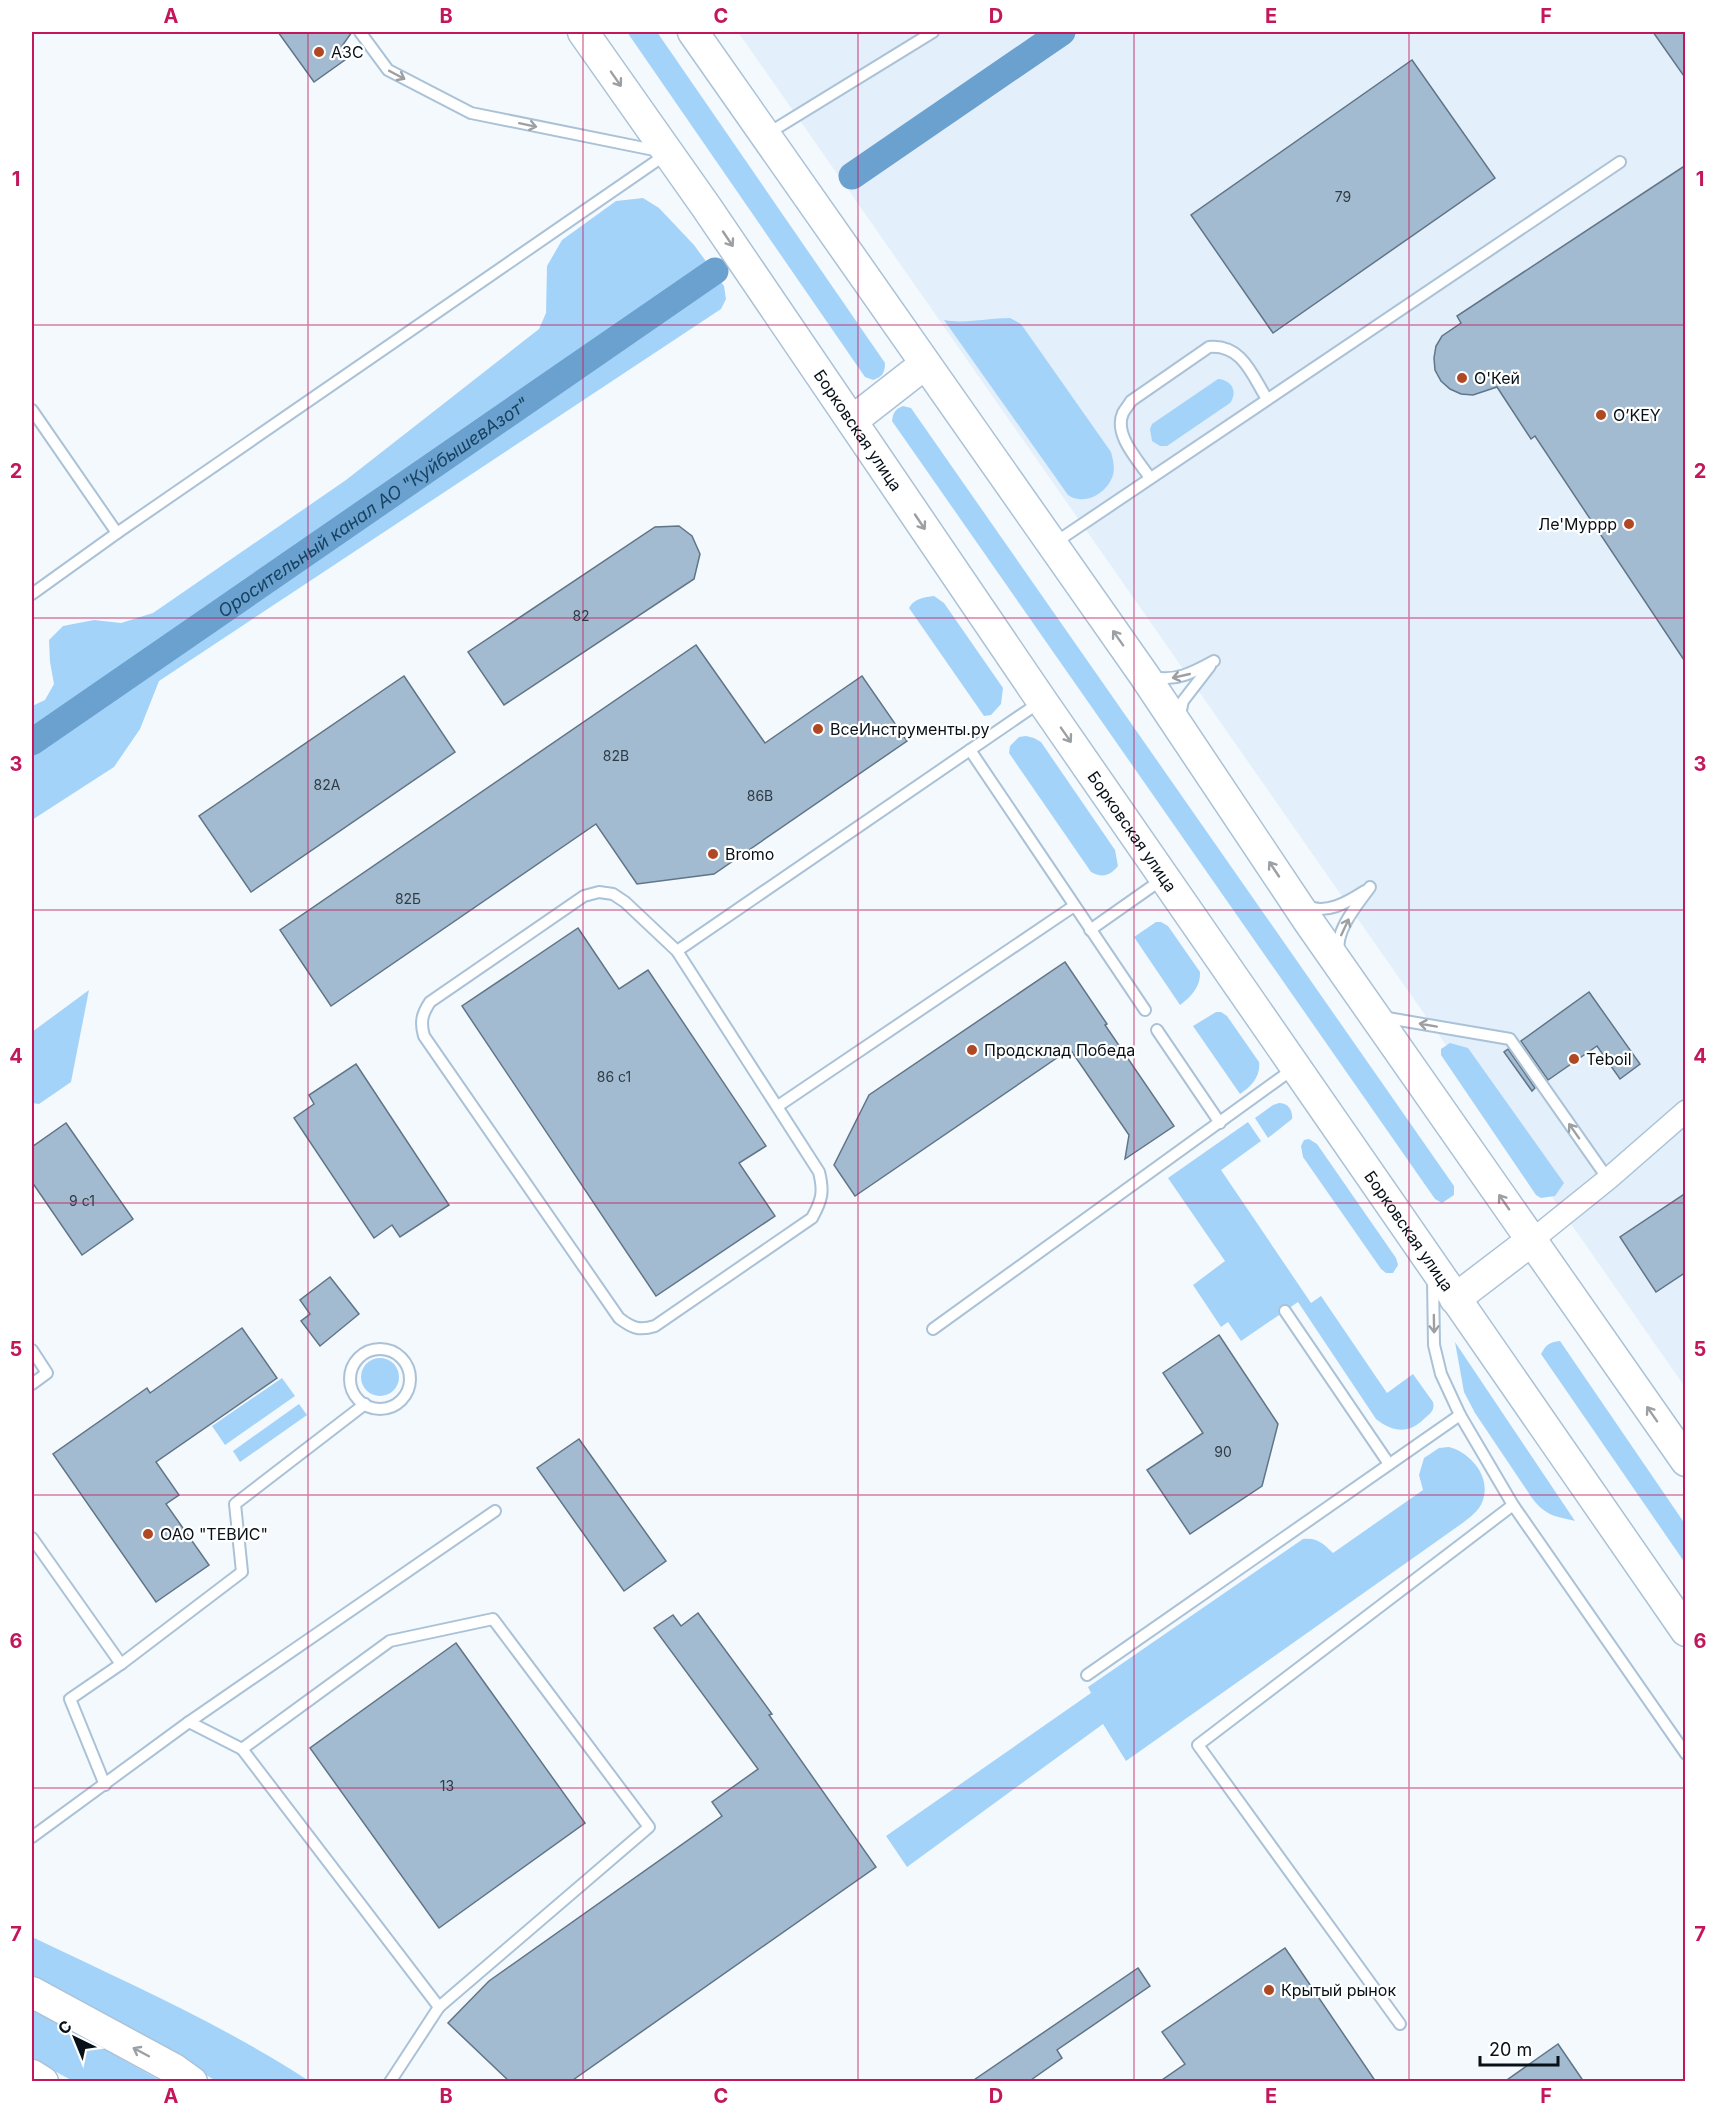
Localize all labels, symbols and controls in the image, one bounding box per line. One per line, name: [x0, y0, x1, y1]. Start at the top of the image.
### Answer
text: A: [164, 4, 179, 28]
text: B: [439, 4, 453, 28]
text: C: [714, 4, 728, 28]
text: D: [989, 4, 1003, 28]
text: E: [1265, 4, 1277, 28]
text: F: [1540, 4, 1552, 28]
place label: АЗС: [331, 42, 364, 62]
marker: АЗС: [312, 45, 326, 59]
one-way arrow: [388, 70, 406, 81]
one-way arrow: [610, 71, 622, 87]
one-way arrow: [518, 120, 538, 131]
text: 1: [12, 167, 20, 191]
text: 1: [1696, 167, 1704, 191]
house number: 79: [1335, 188, 1351, 205]
one-way arrow: [722, 230, 734, 247]
street label: Борковская улица: [810, 366, 906, 495]
place label: О'Кей: [1474, 368, 1520, 388]
marker: О'Кей: [1455, 371, 1469, 385]
water label: Оросительный канал АО "КуйбышевАзот": [213, 393, 532, 621]
place label: O’KEY: [1613, 405, 1661, 425]
marker: O’KEY: [1594, 408, 1608, 422]
text: 2: [10, 459, 22, 483]
text: 2: [1694, 459, 1706, 483]
one-way arrow: [915, 513, 927, 530]
place label: Ле'Муррр: [1538, 514, 1617, 534]
marker: Ле'Муррр: [1622, 517, 1636, 531]
house number: 82: [572, 607, 590, 624]
one-way arrow: [1112, 630, 1124, 646]
one-way arrow: [1171, 671, 1190, 683]
place label: ВсеИнструменты.ру: [830, 719, 989, 739]
marker: ВсеИнструменты.ру: [811, 722, 825, 736]
one-way arrow: [1060, 727, 1072, 743]
house number: 82В: [603, 747, 629, 764]
text: 3: [10, 752, 22, 776]
text: 3: [1694, 752, 1706, 776]
street label: Борковская улица: [1084, 767, 1181, 896]
house number: 82А: [314, 776, 341, 793]
house number: 86В: [747, 787, 773, 804]
place label: Bromo: [725, 844, 774, 864]
marker: Bromo: [706, 847, 720, 861]
one-way arrow: [1267, 861, 1279, 878]
house number: 82Б: [395, 890, 421, 907]
one-way arrow: [1340, 919, 1352, 937]
one-way arrow: [1419, 1019, 1438, 1030]
place label: Продсклад Победа: [984, 1040, 1135, 1060]
marker: Продсклад Победа: [965, 1043, 979, 1057]
text: 4: [9, 1044, 23, 1068]
text: 4: [1693, 1044, 1707, 1068]
place label: Teboil: [1586, 1049, 1632, 1069]
marker: Teboil: [1567, 1052, 1581, 1066]
house number: 86 c1: [597, 1068, 631, 1085]
one-way arrow: [1568, 1123, 1580, 1139]
street label: Борковская улица: [1360, 1167, 1458, 1295]
house number: 9 с1: [69, 1192, 95, 1209]
one-way arrow: [1498, 1195, 1510, 1211]
one-way arrow: [1428, 1313, 1440, 1333]
text: 5: [10, 1337, 22, 1361]
text: 5: [1694, 1337, 1706, 1361]
one-way arrow: [1646, 1406, 1658, 1422]
house number: 90: [1214, 1443, 1232, 1460]
place label: ОАО "ТЕВИС": [160, 1524, 268, 1544]
marker: ОАО "ТЕВИС": [141, 1527, 155, 1541]
text: 6: [10, 1629, 23, 1653]
text: 6: [1694, 1629, 1707, 1653]
house number: 13: [440, 1777, 454, 1794]
text: 7: [10, 1922, 22, 1946]
text: 7: [1694, 1922, 1706, 1946]
place label: Крытый рынок: [1281, 1980, 1396, 2000]
marker: Крытый рынок: [1262, 1983, 1276, 1997]
north arrow: [45, 2008, 105, 2068]
text: С: [54, 2016, 76, 2038]
scale bar: [1480, 2029, 1558, 2067]
text: 20 m: [1489, 2039, 1532, 2060]
one-way arrow: [133, 2046, 151, 2057]
text: A: [164, 2084, 179, 2108]
text: B: [439, 2084, 453, 2108]
text: C: [714, 2084, 728, 2108]
text: D: [989, 2084, 1003, 2108]
text: E: [1265, 2084, 1277, 2108]
text: F: [1540, 2084, 1552, 2108]

